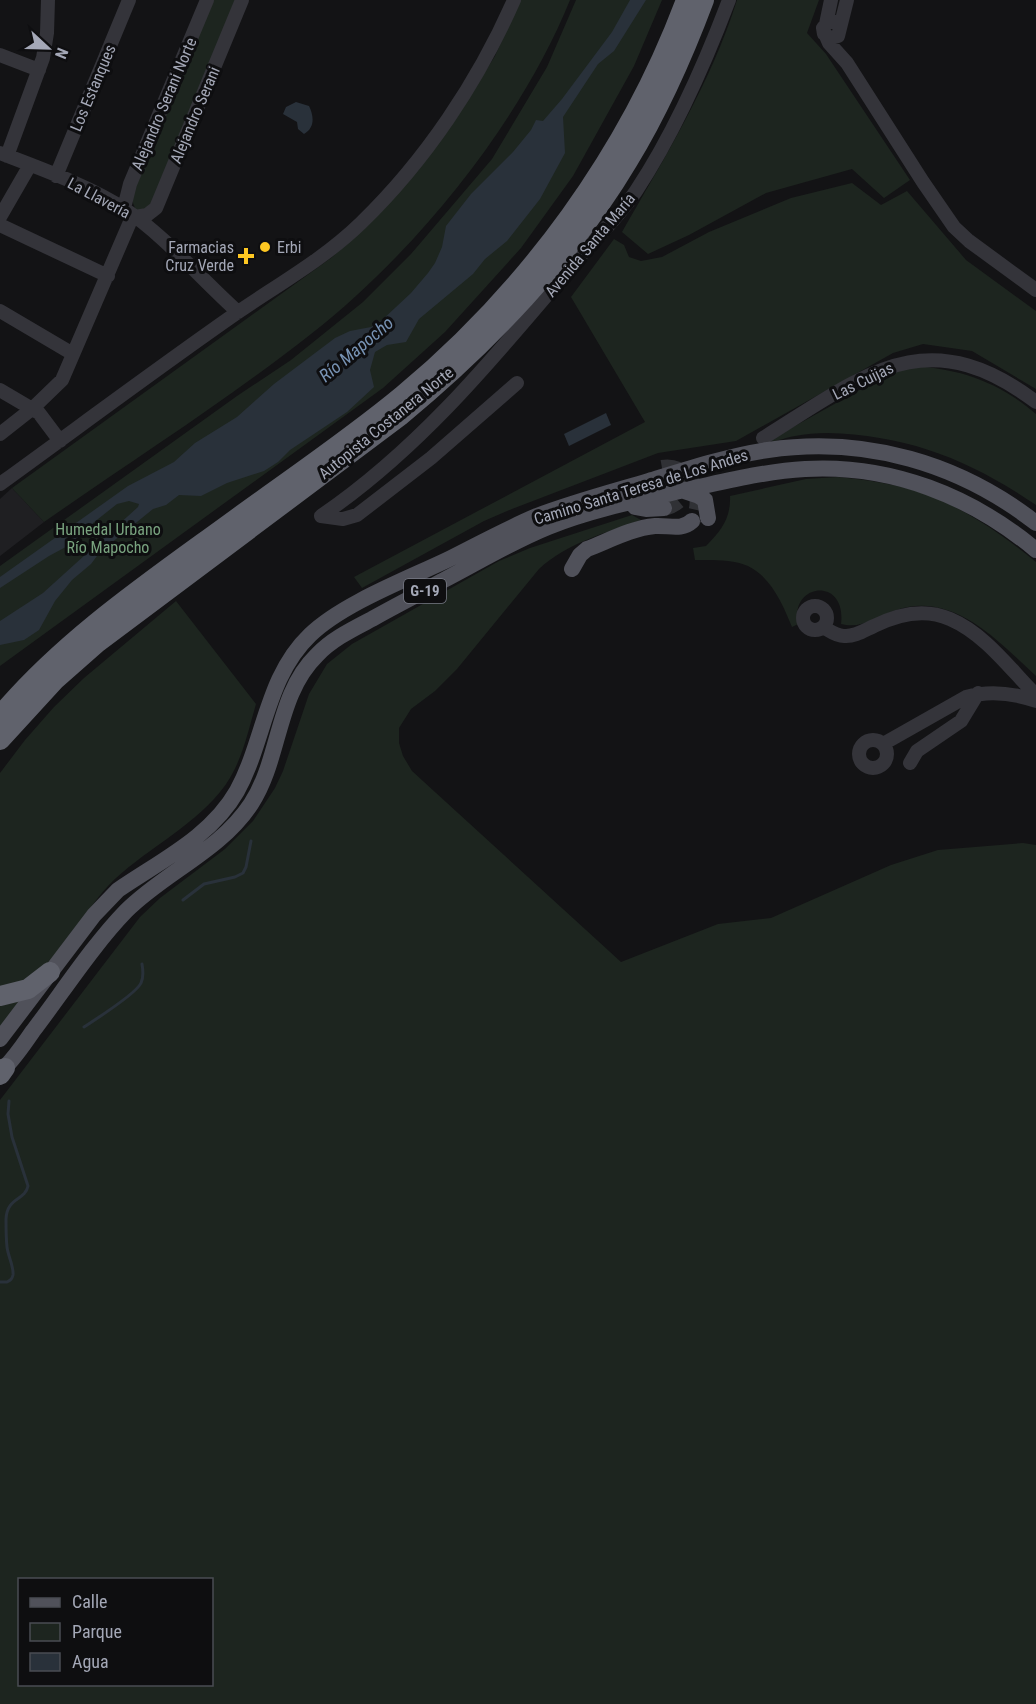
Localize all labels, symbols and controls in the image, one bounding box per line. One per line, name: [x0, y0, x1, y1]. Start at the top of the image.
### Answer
north arrow: [18, 18, 78, 78]
street label: Alejandro Serani Norte: [127, 35, 201, 173]
street label: Los Estanques: [66, 42, 120, 134]
text: N: [51, 45, 72, 62]
street label: Alejandro Serani: [166, 64, 224, 166]
street label: La Llavería: [64, 174, 134, 222]
street label: Avenida Santa María: [541, 189, 639, 301]
place label: Farmacias Cruz Verde: [165, 238, 234, 275]
place label: Erbi: [277, 238, 301, 257]
marker: Erbi: [258, 240, 272, 254]
marker: Farmacias Cruz Verde: [239, 249, 253, 263]
water label: Río Mapocho: [315, 312, 397, 386]
street label: Las Cuijas: [830, 358, 896, 404]
street label: Autopista Costanera Norte: [315, 363, 457, 483]
street label: Camino Santa Teresa de Los Andes: [532, 445, 750, 529]
park label: Humedal Urbano Río Mapocho: [55, 520, 161, 557]
road number: G-19: [404, 579, 446, 603]
legend: [18, 1578, 213, 1686]
text: Calle: [72, 1591, 108, 1612]
text: Parque: [72, 1621, 122, 1642]
text: Agua: [72, 1651, 109, 1672]

